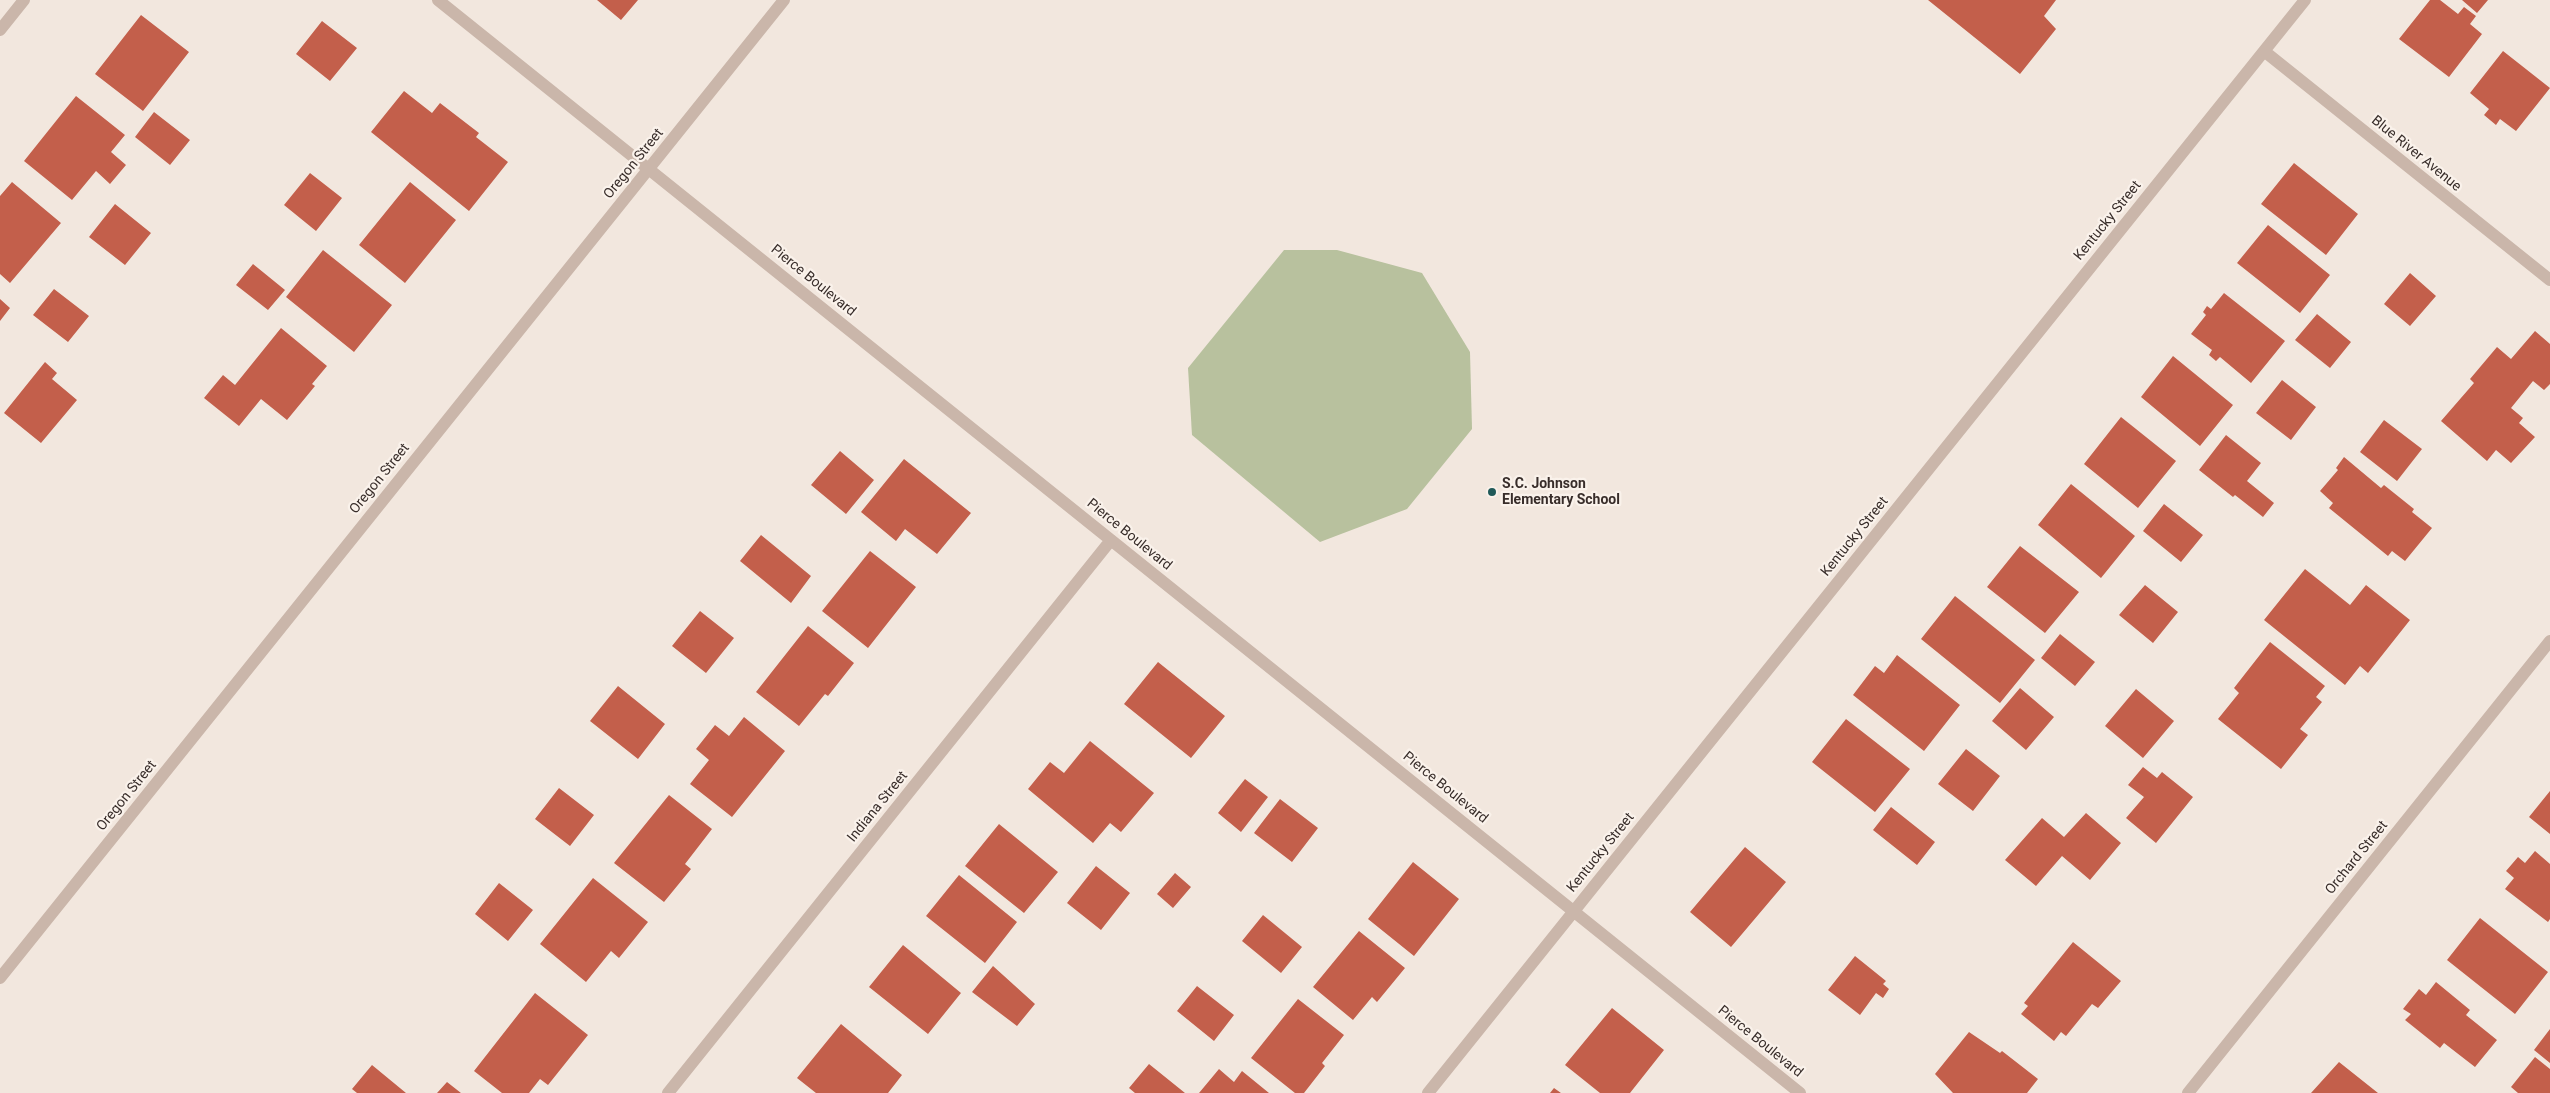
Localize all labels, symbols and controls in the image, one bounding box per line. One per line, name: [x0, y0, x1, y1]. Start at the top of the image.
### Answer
street label: Blue River Avenue: [2368, 113, 2464, 195]
street label: Oregon Street: [601, 125, 667, 203]
street label: Kentucky Street: [2071, 178, 2145, 264]
street label: Pierce Boulevard: [767, 242, 859, 320]
street label: Oregon Street: [347, 440, 413, 518]
place label: S.C. Johnson Elementary School: [1502, 476, 1620, 508]
marker: S.C. Johnson Elementary School: [1486, 486, 1498, 498]
street label: Kentucky Street: [1818, 494, 1892, 580]
street label: Pierce Boulevard: [1083, 496, 1175, 574]
street label: Pierce Boulevard: [1399, 749, 1491, 827]
street label: Oregon Street: [94, 757, 160, 835]
street label: Indiana Street: [844, 768, 912, 846]
street label: Kentucky Street: [1564, 810, 1638, 896]
street label: Orchard Street: [2322, 818, 2392, 898]
street label: Pierce Boulevard: [1714, 1003, 1806, 1081]

